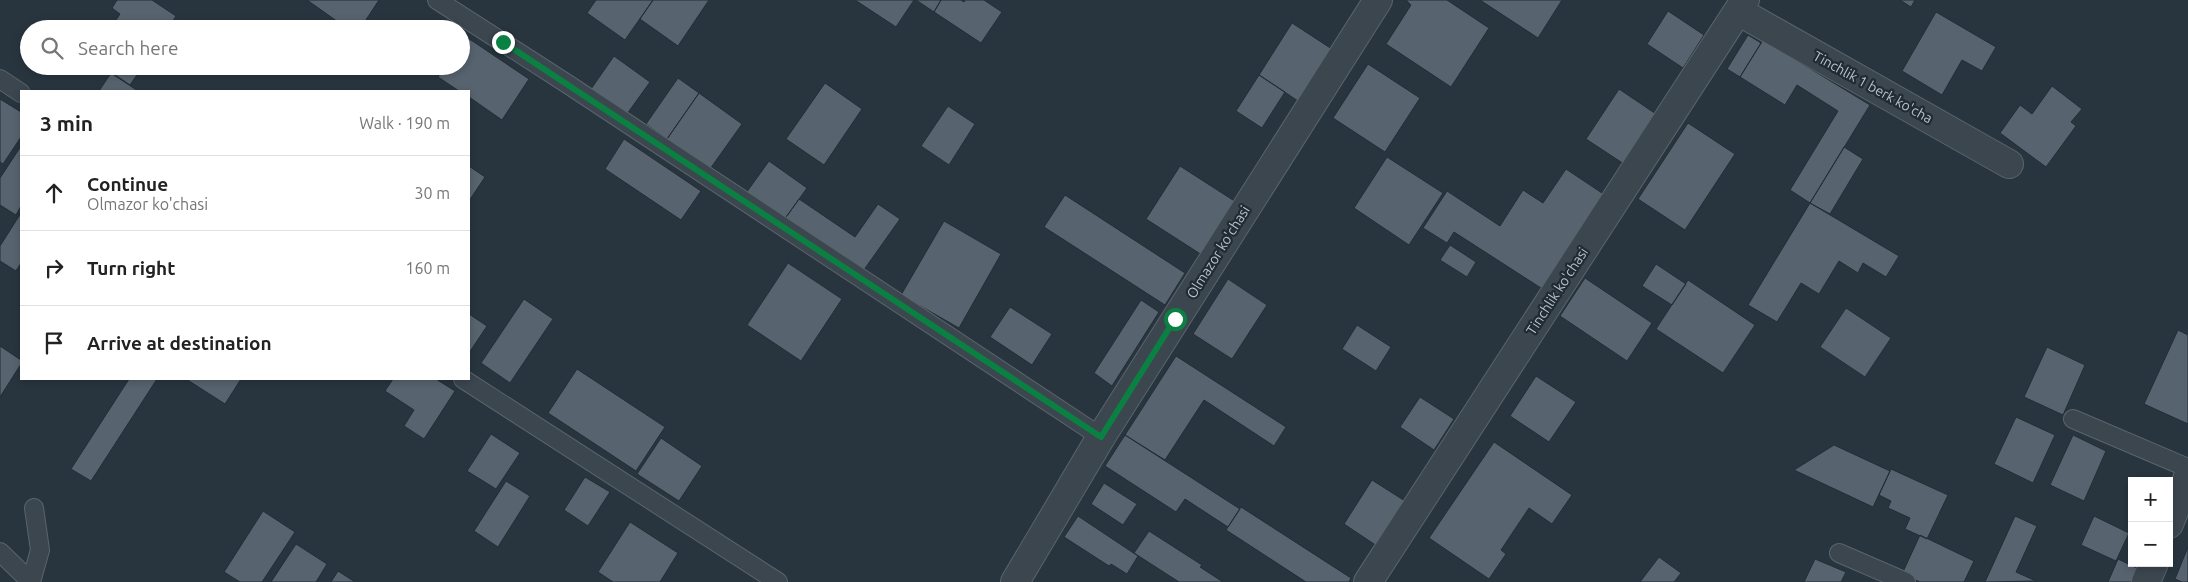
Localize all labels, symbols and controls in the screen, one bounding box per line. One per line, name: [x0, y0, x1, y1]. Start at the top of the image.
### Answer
search box: [20, 20, 470, 75]
route end: [492, 31, 515, 54]
icon: search: [38, 34, 66, 62]
text: Search here: [78, 37, 178, 59]
street label: Tinchlik 1 berk ko'cha: [1811, 48, 1935, 126]
text: 3 min: [40, 111, 93, 135]
text: Walk · 190 m: [359, 114, 450, 132]
text: Continue: [87, 173, 168, 195]
icon: ahead: [40, 179, 68, 207]
text: 30 m: [414, 184, 450, 202]
text: Olmazor ko'chasi: [87, 195, 208, 213]
street label: Olmazor ko'chasi: [1183, 203, 1253, 301]
street label: Tinchlik ko'chasi: [1523, 244, 1591, 338]
icon: right: [40, 254, 68, 282]
text: Turn right: [87, 257, 175, 279]
text: 160 m: [405, 259, 450, 277]
route start: [1164, 308, 1187, 331]
icon: arrive: [40, 329, 68, 357]
text: Arrive at destination: [87, 332, 272, 354]
map controls: [2128, 477, 2173, 567]
button: +: [2128, 477, 2173, 522]
button: −: [2128, 522, 2173, 567]

